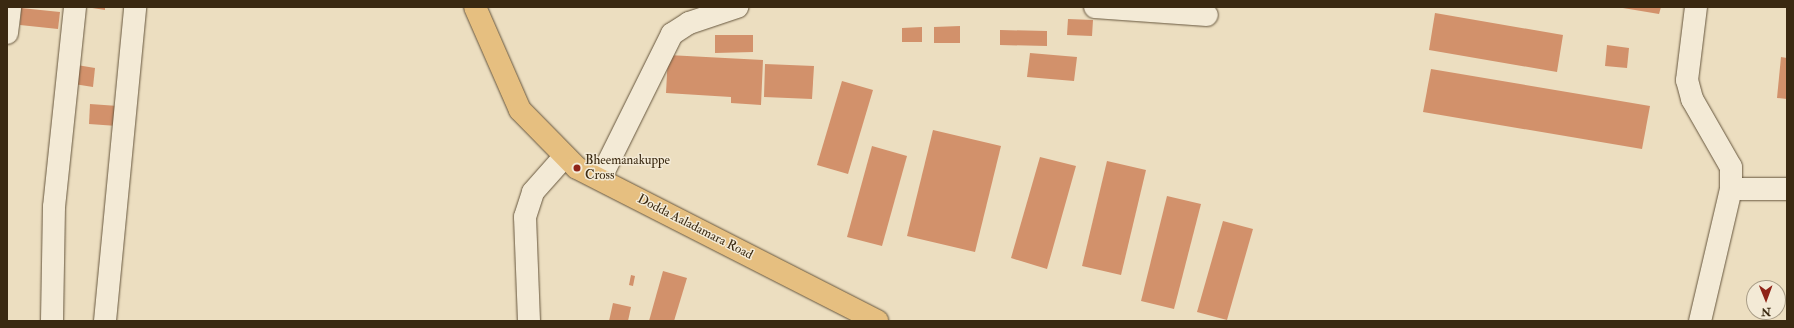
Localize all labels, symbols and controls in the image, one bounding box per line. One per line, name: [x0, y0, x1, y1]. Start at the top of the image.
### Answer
place label: Bheemanakuppe Cross: [585, 153, 670, 184]
marker: Bheemanakuppe Cross: [572, 163, 582, 173]
street label: Dodda Aaladamara Road: [635, 191, 755, 263]
north arrow: [1746, 280, 1786, 320]
text: N: [1761, 305, 1771, 318]

